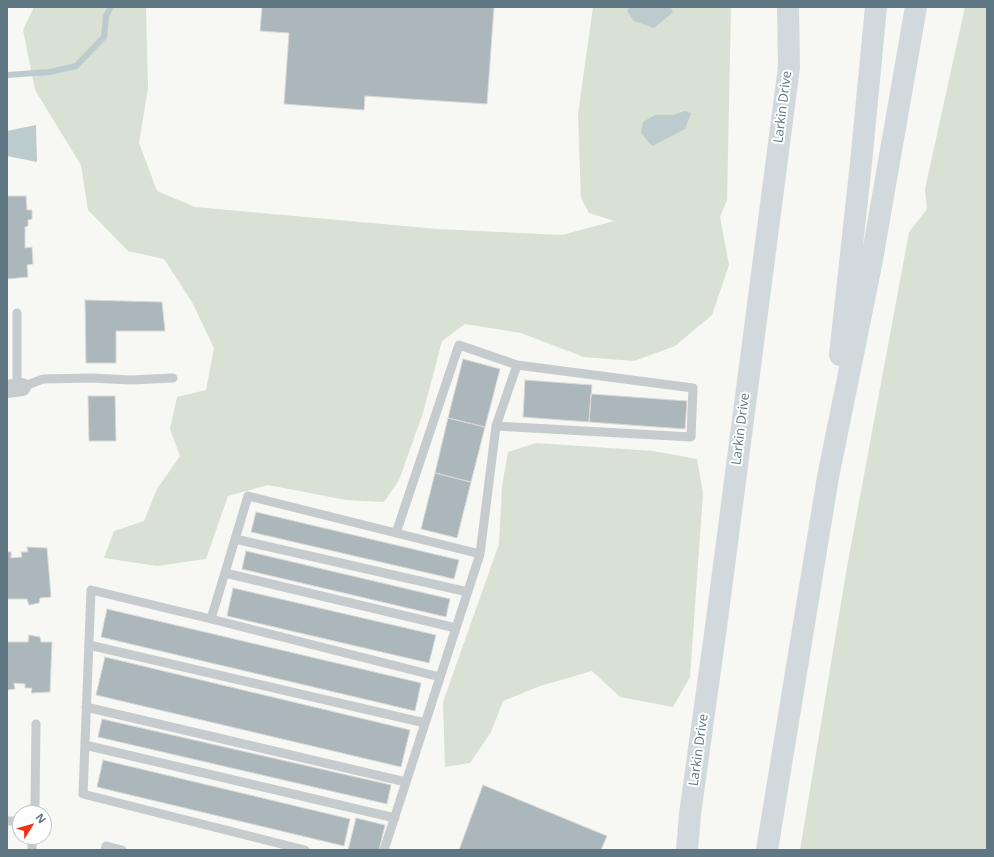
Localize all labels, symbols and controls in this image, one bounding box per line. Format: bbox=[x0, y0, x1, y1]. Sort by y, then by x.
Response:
street label: Larkin Drive bbox=[771, 70, 795, 144]
street label: Larkin Drive bbox=[729, 392, 753, 466]
street label: Larkin Drive bbox=[686, 713, 712, 787]
north arrow bbox=[12, 805, 52, 845]
text: N bbox=[32, 810, 50, 826]

